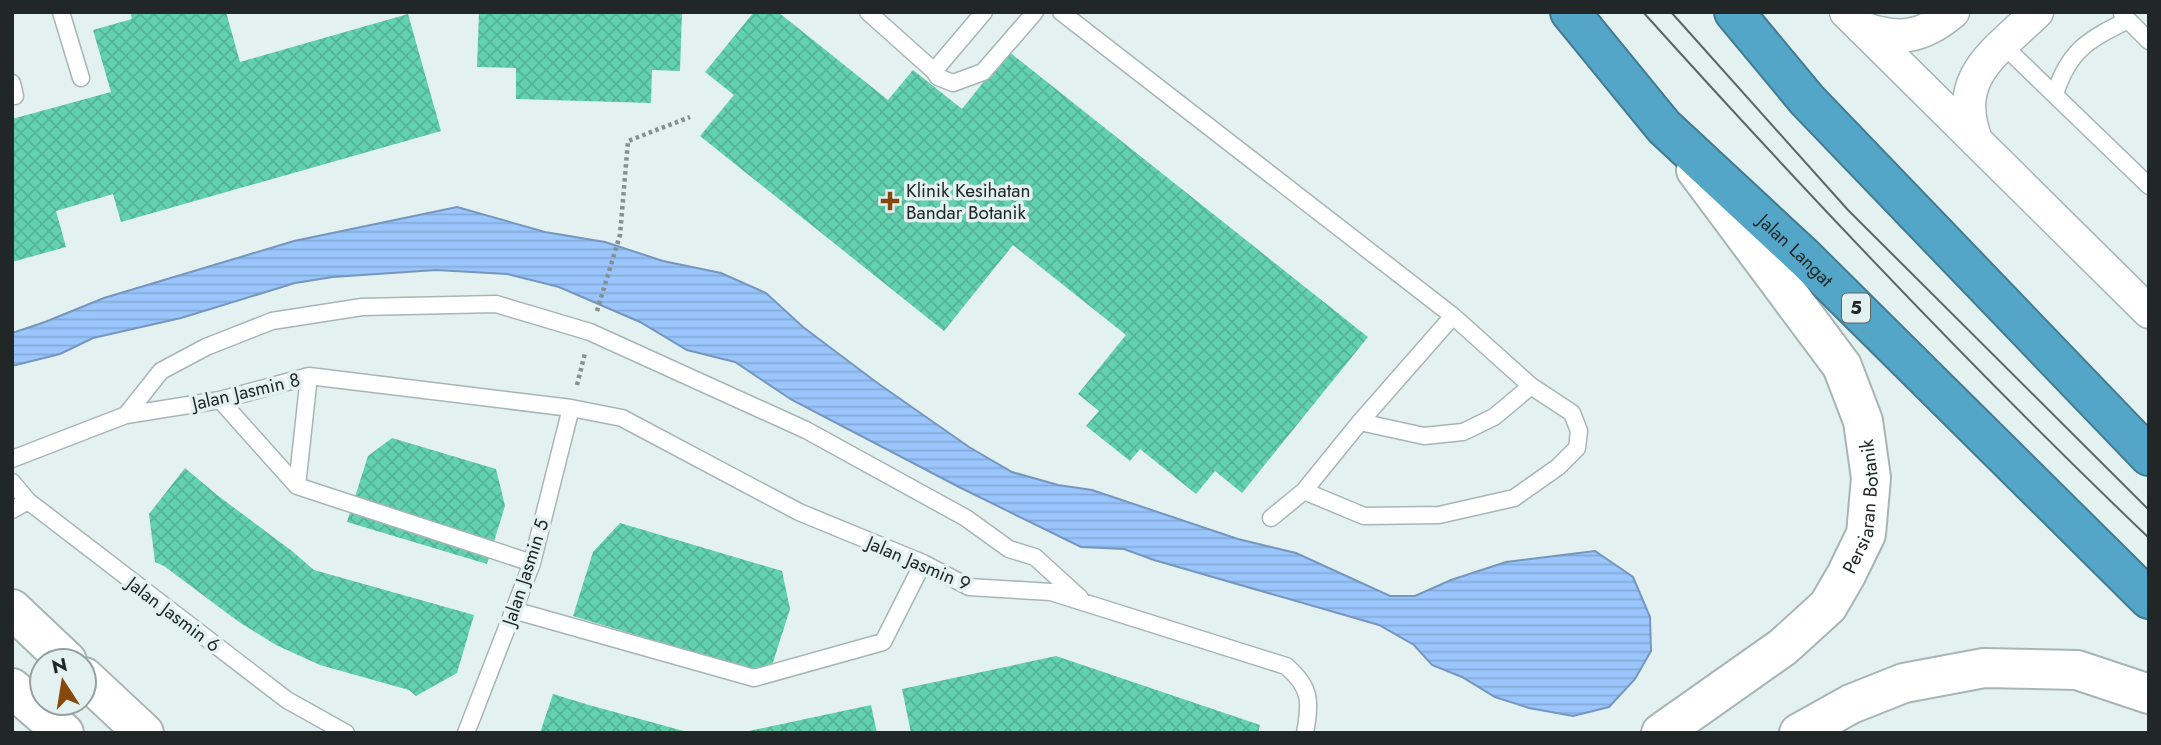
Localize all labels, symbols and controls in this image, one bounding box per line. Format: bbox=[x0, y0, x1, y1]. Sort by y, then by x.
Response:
place label: Klinik Kesihatan Bandar Botanik bbox=[906, 177, 1030, 226]
marker: Klinik Kesihatan Bandar Botanik bbox=[880, 191, 900, 211]
street label: Jalan Langat bbox=[1750, 206, 1840, 293]
road number: 5 bbox=[1842, 294, 1870, 322]
street label: Jalan Jasmin 8 bbox=[187, 366, 303, 418]
street label: Persiaran Botanik bbox=[1836, 437, 1885, 578]
street label: Jalan Jasmin 5 bbox=[495, 515, 555, 632]
street label: Jalan Jasmin 9 bbox=[860, 528, 975, 597]
street label: Jalan Jasmin 6 bbox=[119, 569, 226, 658]
north arrow bbox=[28, 647, 98, 717]
text: N bbox=[49, 651, 70, 681]

